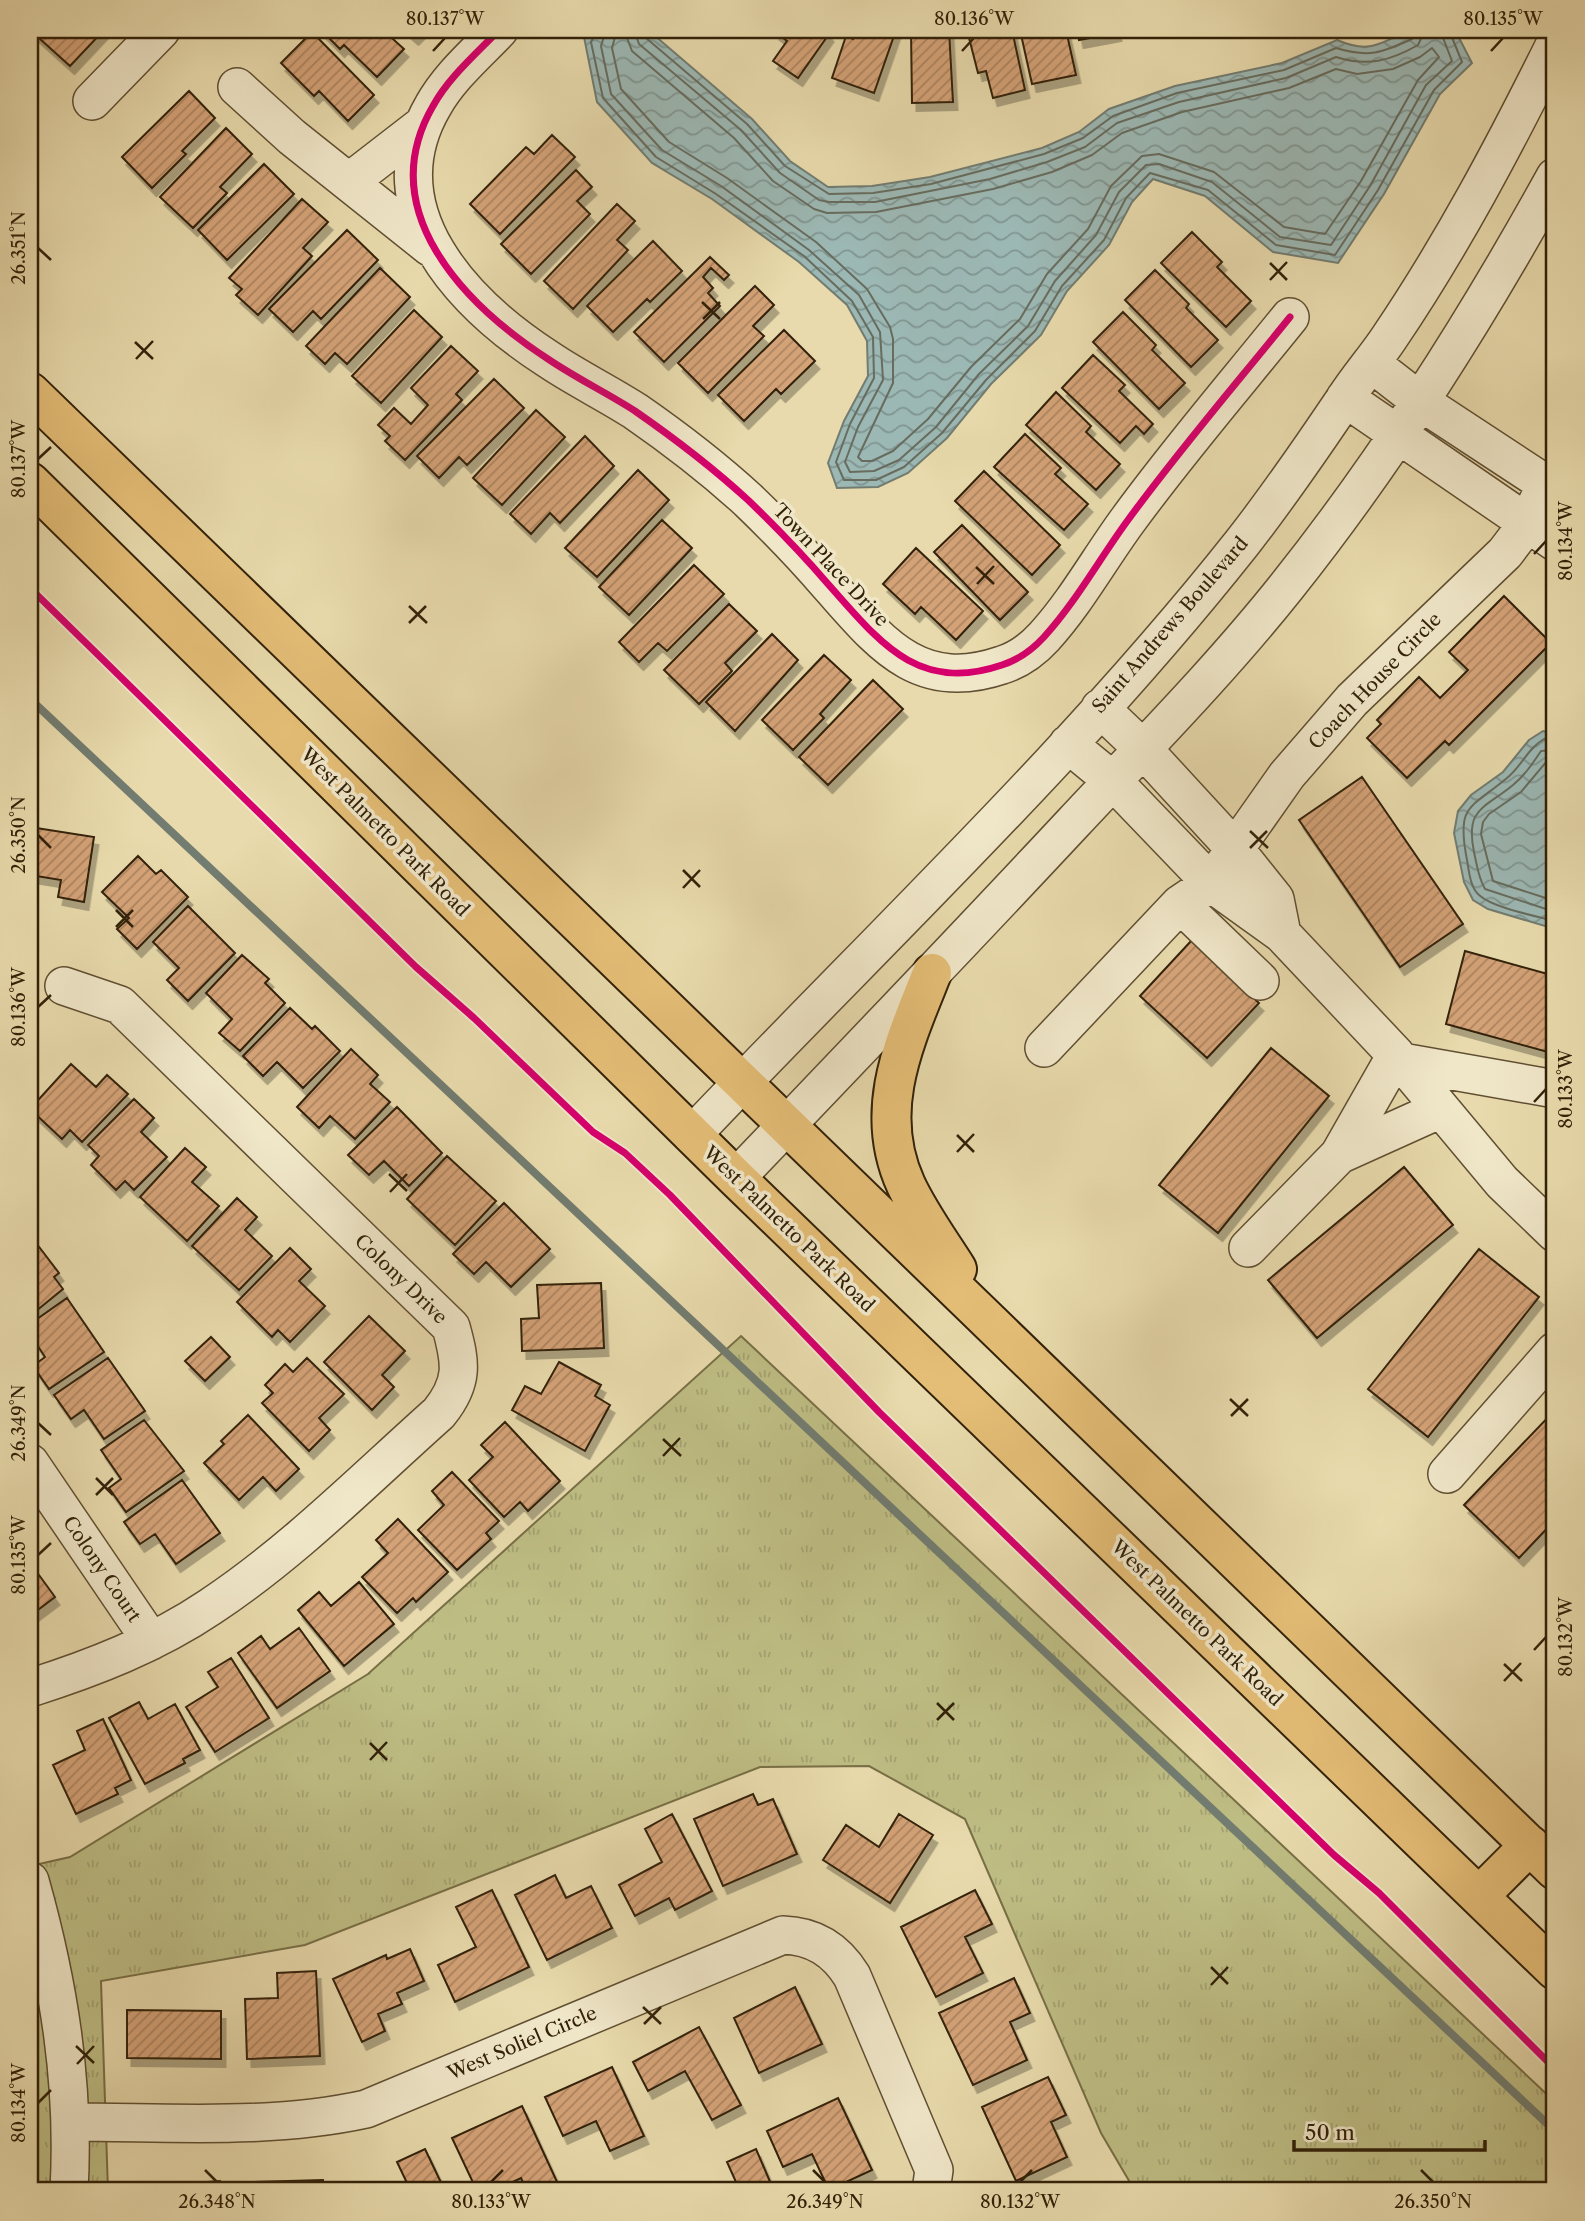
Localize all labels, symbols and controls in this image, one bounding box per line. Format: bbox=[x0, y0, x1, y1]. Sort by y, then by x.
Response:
text: 80.137°W bbox=[406, 8, 486, 30]
text: 80.136°W bbox=[934, 8, 1015, 30]
text: 80.135°W bbox=[1463, 8, 1544, 30]
text: 26.351°N bbox=[8, 211, 30, 285]
text: 80.137°W bbox=[8, 418, 30, 498]
street label: Town Place Drive bbox=[768, 499, 894, 631]
text: 80.134°W bbox=[1555, 500, 1577, 581]
street label: Saint Andrews Boulevard bbox=[1087, 532, 1253, 718]
street label: Coach House Circle bbox=[1304, 608, 1446, 754]
street label: West Palmetto Park Road bbox=[295, 742, 474, 921]
text: 26.350°N bbox=[8, 796, 30, 874]
text: 80.136°W bbox=[8, 966, 30, 1047]
text: 80.133°W bbox=[1555, 1048, 1577, 1129]
street label: West Palmetto Park Road bbox=[698, 1140, 880, 1317]
street label: Colony Drive bbox=[350, 1229, 452, 1329]
text: 26.349°N bbox=[8, 1384, 30, 1462]
street label: Colony Court bbox=[58, 1512, 146, 1627]
text: 80.135°W bbox=[8, 1514, 30, 1595]
street label: West Palmetto Park Road bbox=[1106, 1534, 1288, 1711]
text: 80.132°W bbox=[1555, 1596, 1577, 1677]
street label: West Soliel Circle bbox=[443, 2001, 600, 2085]
text: 80.134°W bbox=[8, 2062, 30, 2143]
scale bar bbox=[1294, 2109, 1485, 2153]
text: 50 m bbox=[1305, 2120, 1355, 2145]
text: 26.348°N bbox=[178, 2191, 256, 2213]
text: 80.133°W bbox=[451, 2191, 532, 2213]
text: 26.349°N bbox=[786, 2191, 864, 2213]
text: 80.132°W bbox=[980, 2191, 1061, 2213]
text: 26.350°N bbox=[1394, 2191, 1472, 2213]

